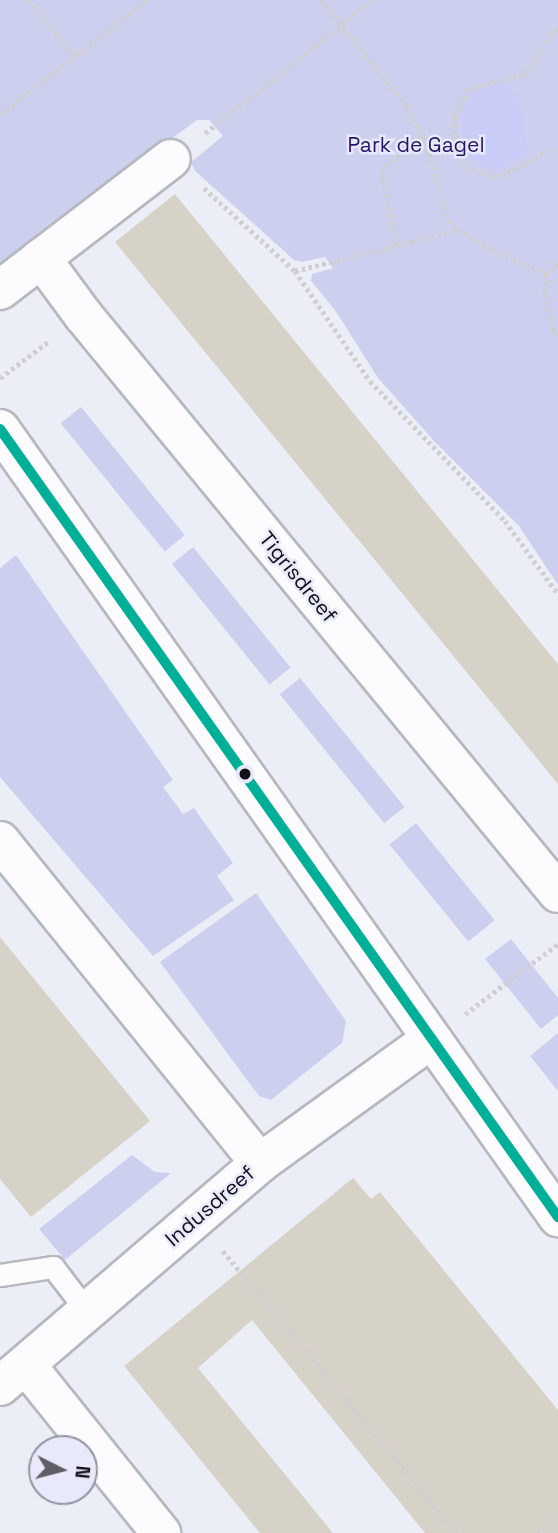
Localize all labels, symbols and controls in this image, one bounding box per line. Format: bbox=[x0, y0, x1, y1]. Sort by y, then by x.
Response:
park label: Park de Gagel bbox=[347, 132, 485, 158]
street label: Tigrisdreef bbox=[254, 526, 342, 628]
unlabelled marker bbox=[238, 767, 252, 781]
street label: Indusdreef bbox=[160, 1160, 260, 1252]
north arrow bbox=[28, 1435, 98, 1505]
text: N bbox=[69, 1464, 95, 1480]

